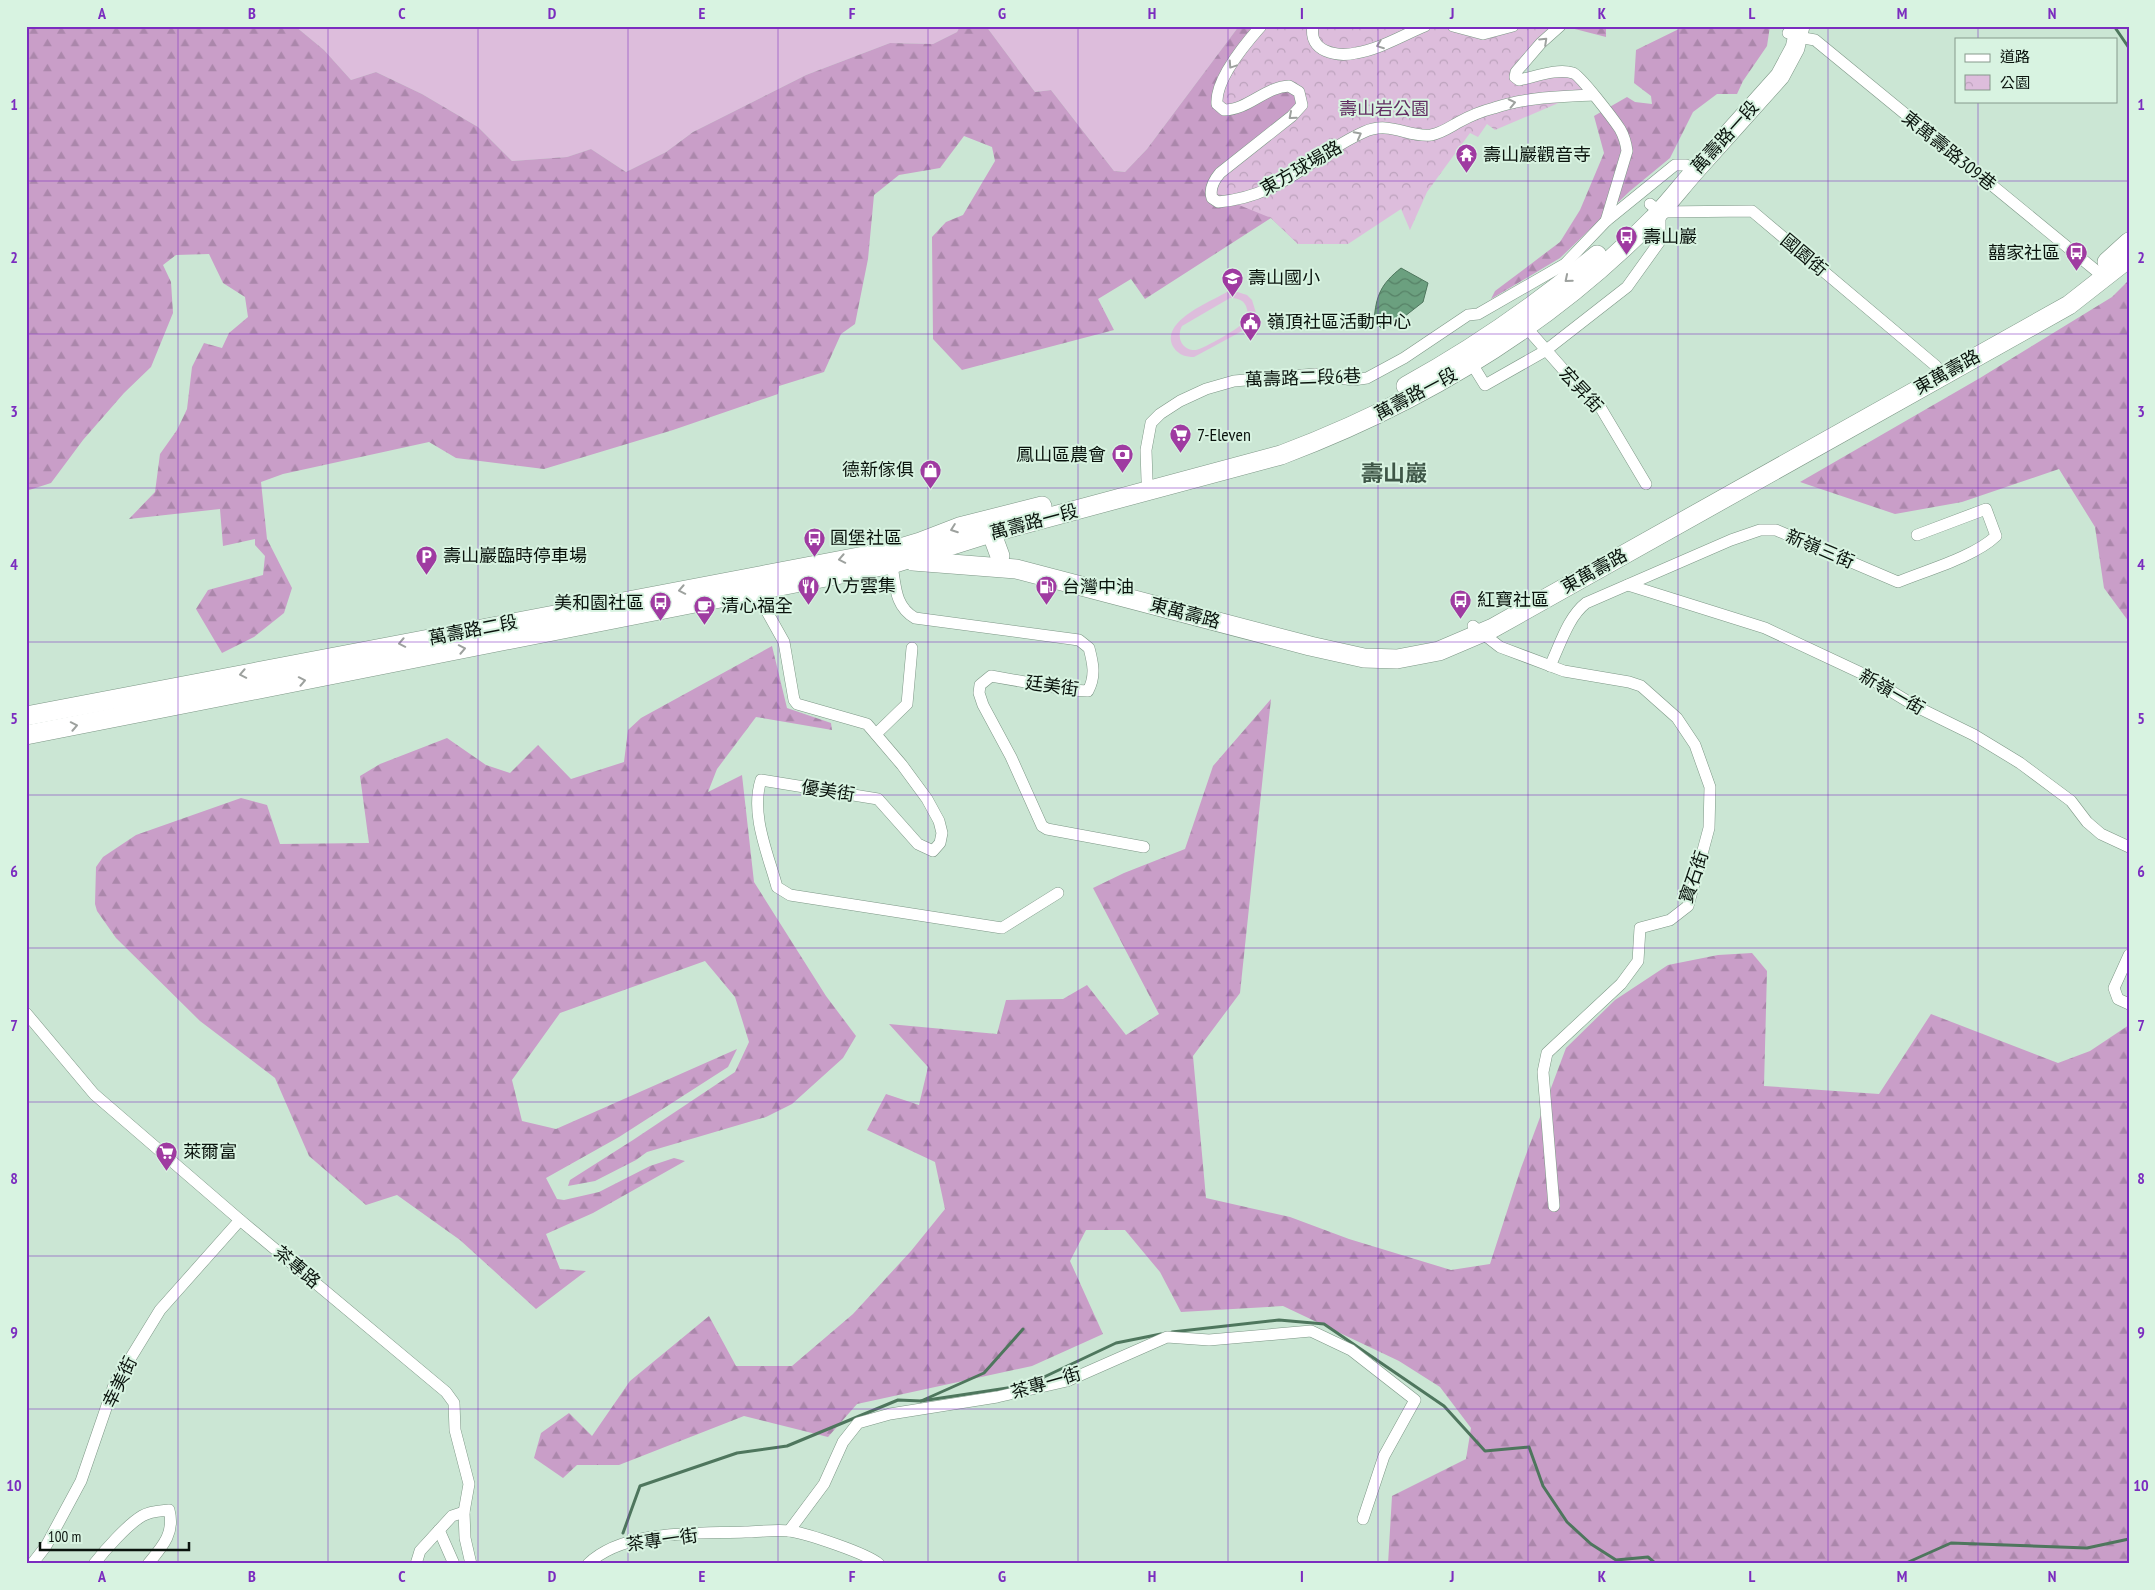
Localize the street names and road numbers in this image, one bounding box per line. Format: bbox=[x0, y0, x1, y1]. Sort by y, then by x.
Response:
street label: 萬壽路一段 bbox=[1686, 96, 1763, 178]
street label: 東萬壽路309巷 bbox=[1898, 106, 2001, 196]
street label: 東方球場路 bbox=[1256, 135, 1345, 200]
street label: 國園街 bbox=[1776, 228, 1832, 281]
street label: 東萬壽路 bbox=[1910, 344, 1984, 399]
street label: 萬壽路一段 bbox=[1371, 362, 1461, 425]
street label: 宏昇街 bbox=[1555, 362, 1608, 417]
street label: 萬壽路二段6巷 bbox=[1245, 364, 1361, 391]
street label: 萬壽路一段 bbox=[987, 499, 1080, 544]
street label: 新嶺三街 bbox=[1783, 524, 1858, 573]
street label: 東萬壽路 bbox=[1557, 543, 1631, 598]
street label: 東萬壽路 bbox=[1147, 592, 1223, 633]
street label: 萬壽路二段 bbox=[427, 610, 519, 649]
street label: 新嶺一街 bbox=[1855, 664, 1929, 720]
street label: 廷美街 bbox=[1024, 670, 1080, 701]
street label: 優美街 bbox=[800, 775, 857, 806]
street label: 寶石街 bbox=[1674, 848, 1713, 906]
street label: 茶專路 bbox=[269, 1240, 325, 1293]
street label: 幸美街 bbox=[97, 1352, 142, 1411]
street label: 茶專一街 bbox=[1008, 1362, 1084, 1403]
street label: 茶專一街 bbox=[625, 1523, 699, 1556]

